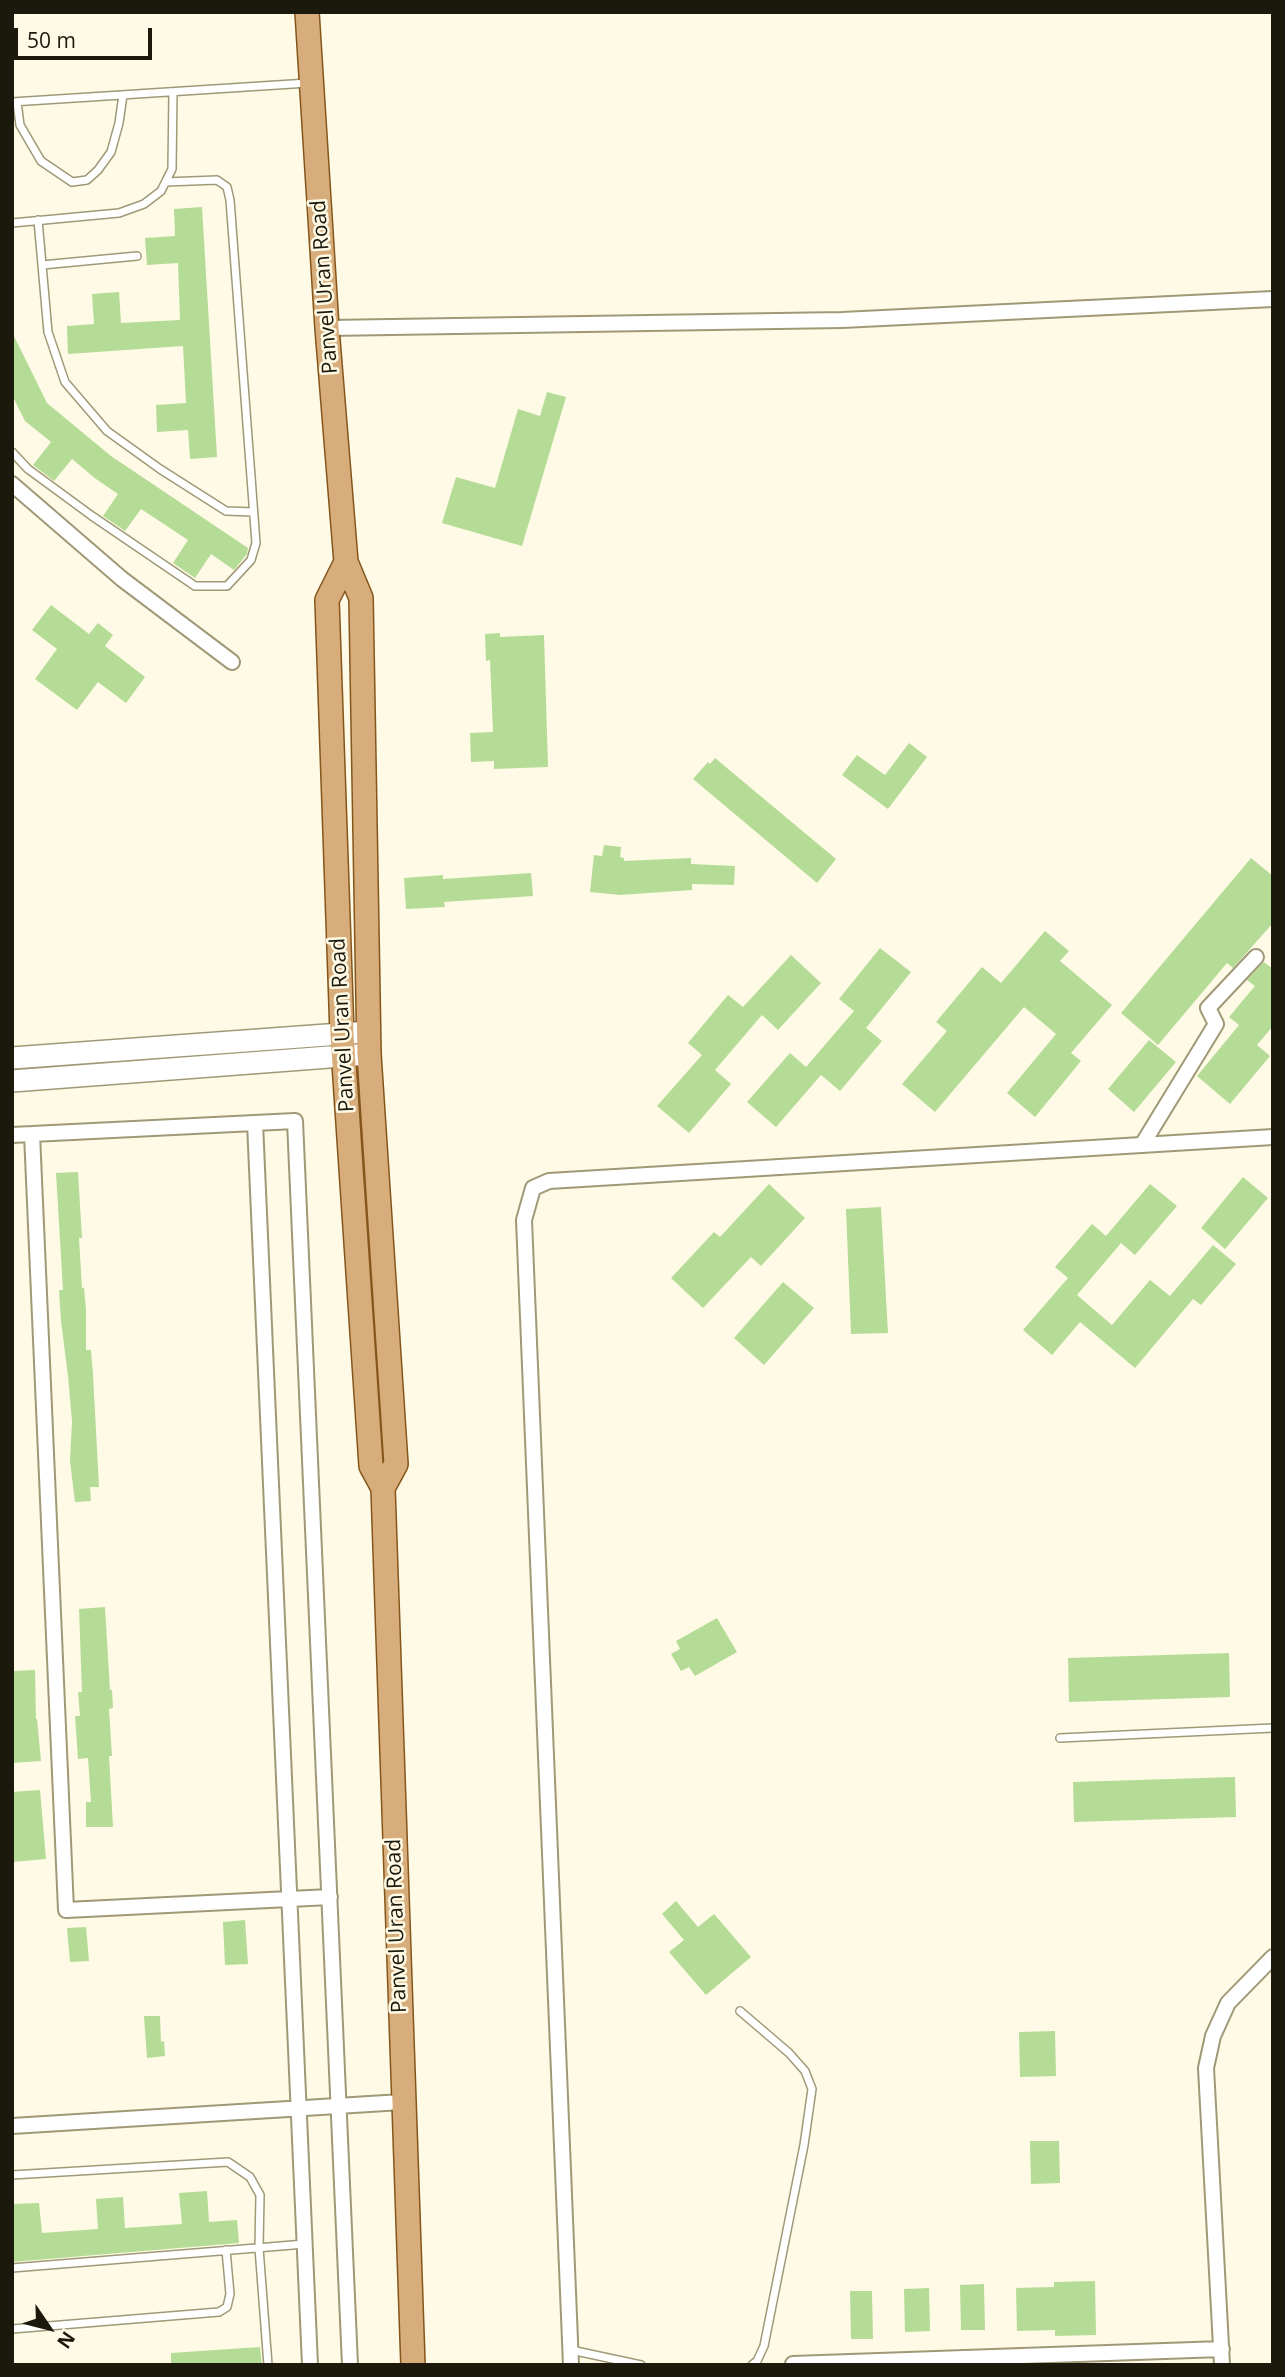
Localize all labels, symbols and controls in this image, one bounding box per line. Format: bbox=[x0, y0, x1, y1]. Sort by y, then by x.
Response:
scale bar bbox=[18, 14, 156, 58]
text: 50 m bbox=[27, 26, 76, 54]
street label: Panvel Uran Road bbox=[306, 199, 344, 375]
street label: Panvel Uran Road bbox=[326, 937, 360, 1113]
street label: Panvel Uran Road bbox=[381, 1839, 413, 2013]
north arrow bbox=[14, 2293, 84, 2363]
text: N bbox=[51, 2326, 81, 2354]

